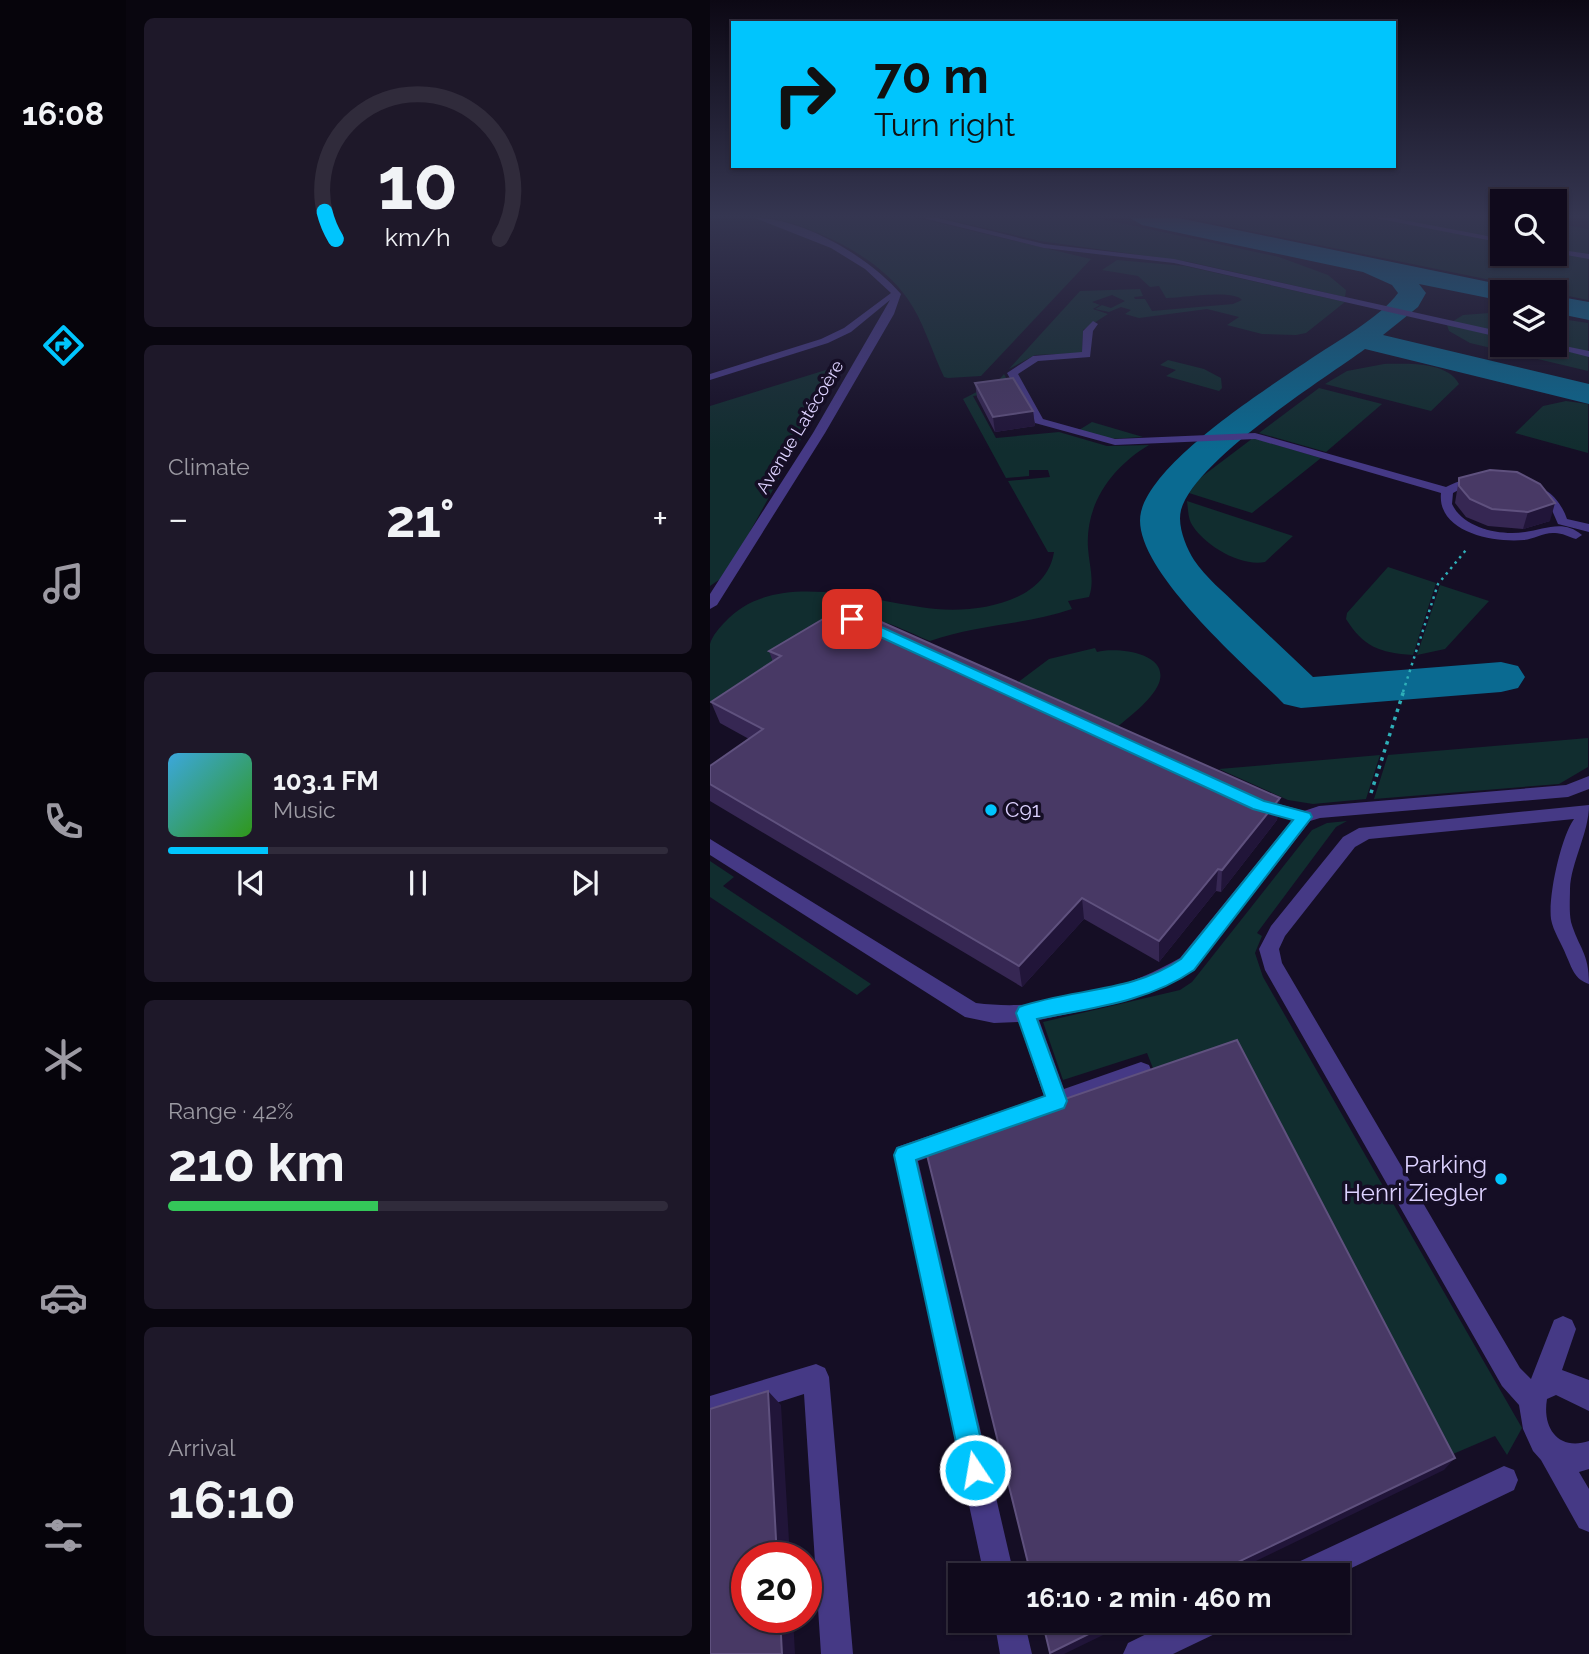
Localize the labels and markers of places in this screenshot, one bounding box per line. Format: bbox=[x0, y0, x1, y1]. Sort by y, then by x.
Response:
pin bbox=[822, 589, 882, 649]
place label: C91 bbox=[1005, 797, 1041, 822]
marker: C91 bbox=[983, 802, 999, 818]
place label: Parking Henri Ziegler bbox=[1343, 1150, 1488, 1207]
marker: Parking Henri Ziegler bbox=[1493, 1171, 1509, 1187]

